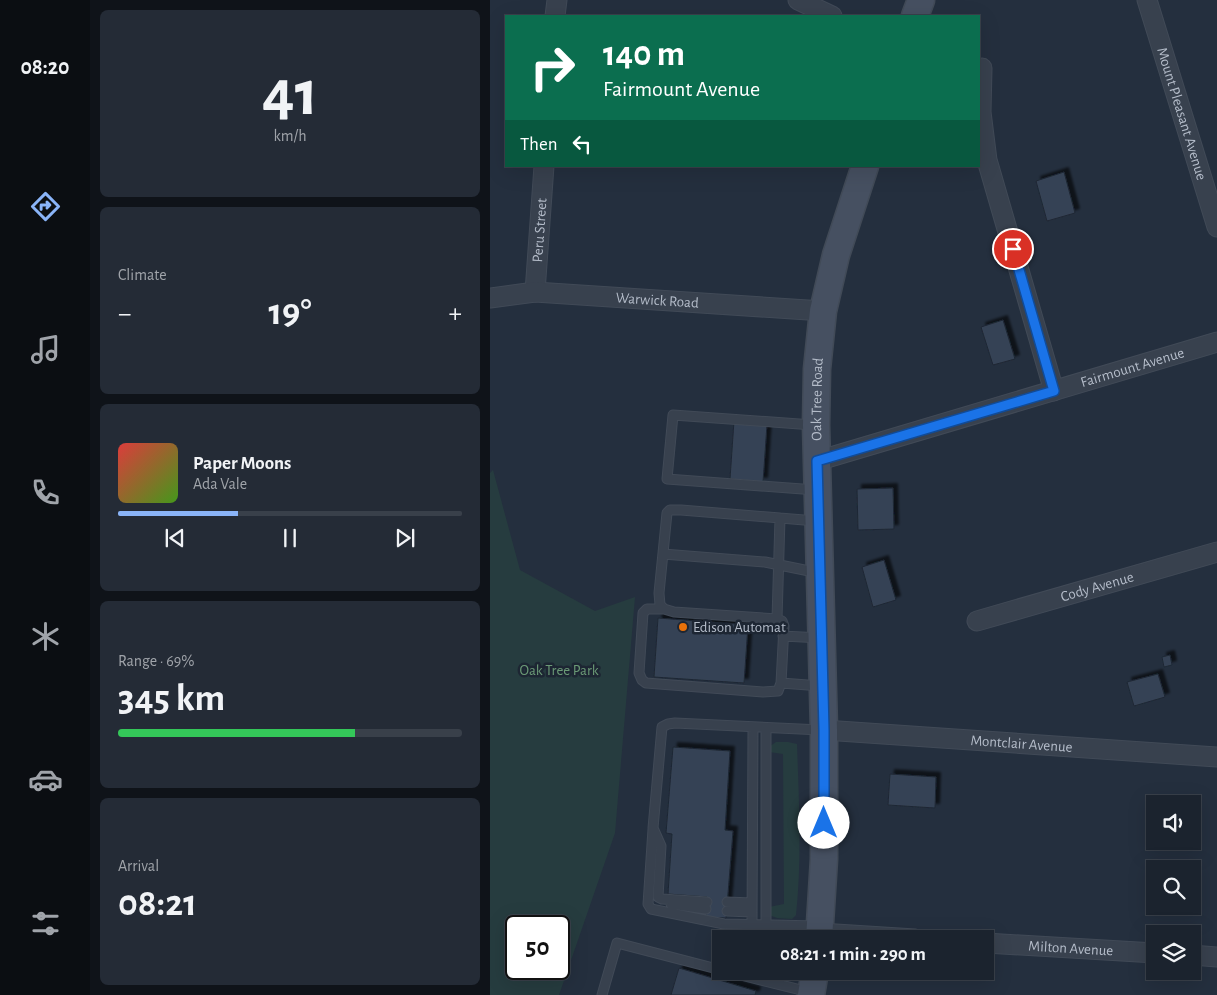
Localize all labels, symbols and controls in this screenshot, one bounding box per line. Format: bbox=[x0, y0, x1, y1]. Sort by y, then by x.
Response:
icon: right bbox=[520, 35, 585, 100]
text: 140 m bbox=[603, 37, 685, 72]
street label: Mount Pleasant Avenue bbox=[1155, 46, 1210, 182]
text: 08:20 bbox=[20, 56, 70, 78]
text: 41 bbox=[262, 62, 318, 127]
text: Fairmount Avenue bbox=[603, 78, 760, 100]
text: km/h bbox=[273, 128, 307, 144]
icon: left bbox=[568, 130, 596, 158]
text: Then bbox=[520, 135, 558, 154]
icon: directions bbox=[28, 189, 63, 224]
street label: Peru Street bbox=[530, 197, 549, 263]
pin bbox=[992, 228, 1034, 270]
icon: arrive bbox=[999, 235, 1027, 263]
text: Climate bbox=[118, 267, 167, 283]
street label: Warwick Road bbox=[615, 290, 700, 310]
text: 19° bbox=[268, 294, 312, 332]
text: − bbox=[118, 300, 131, 328]
text: + bbox=[449, 300, 462, 328]
icon: music bbox=[28, 332, 63, 367]
street label: Fairmount Avenue bbox=[1079, 345, 1186, 390]
street label: Oak Tree Road bbox=[808, 357, 826, 441]
text: Paper Moons bbox=[193, 454, 291, 473]
icon: phone bbox=[28, 475, 63, 510]
text: Ada Vale bbox=[193, 476, 247, 492]
icon: previous bbox=[161, 524, 189, 552]
icon: pause bbox=[276, 524, 304, 552]
icon: next bbox=[391, 524, 419, 552]
street label: Cody Avenue bbox=[1059, 569, 1135, 604]
icon: climate bbox=[28, 619, 63, 654]
place label: Edison Automat bbox=[693, 620, 786, 635]
marker: Edison Automat bbox=[677, 621, 689, 633]
text: Range · 69% bbox=[118, 653, 194, 669]
park label: Oak Tree Park bbox=[519, 663, 599, 678]
text: 345 km bbox=[118, 680, 225, 718]
street label: Montclair Avenue bbox=[970, 733, 1073, 755]
icon: car bbox=[28, 762, 63, 797]
map controls bbox=[1146, 795, 1201, 980]
button: sound bbox=[1146, 795, 1201, 850]
position arrow bbox=[797, 796, 849, 848]
text: Arrival bbox=[118, 858, 159, 874]
button: search bbox=[1146, 860, 1201, 915]
text: 08:21 bbox=[118, 885, 197, 923]
icon: filters bbox=[28, 906, 63, 941]
speed limit sign: 50 bbox=[505, 915, 570, 980]
button: layers bbox=[1146, 925, 1201, 980]
street label: Milton Avenue bbox=[1028, 938, 1114, 958]
text: 08:21 · 1 min · 290 m bbox=[780, 945, 926, 964]

